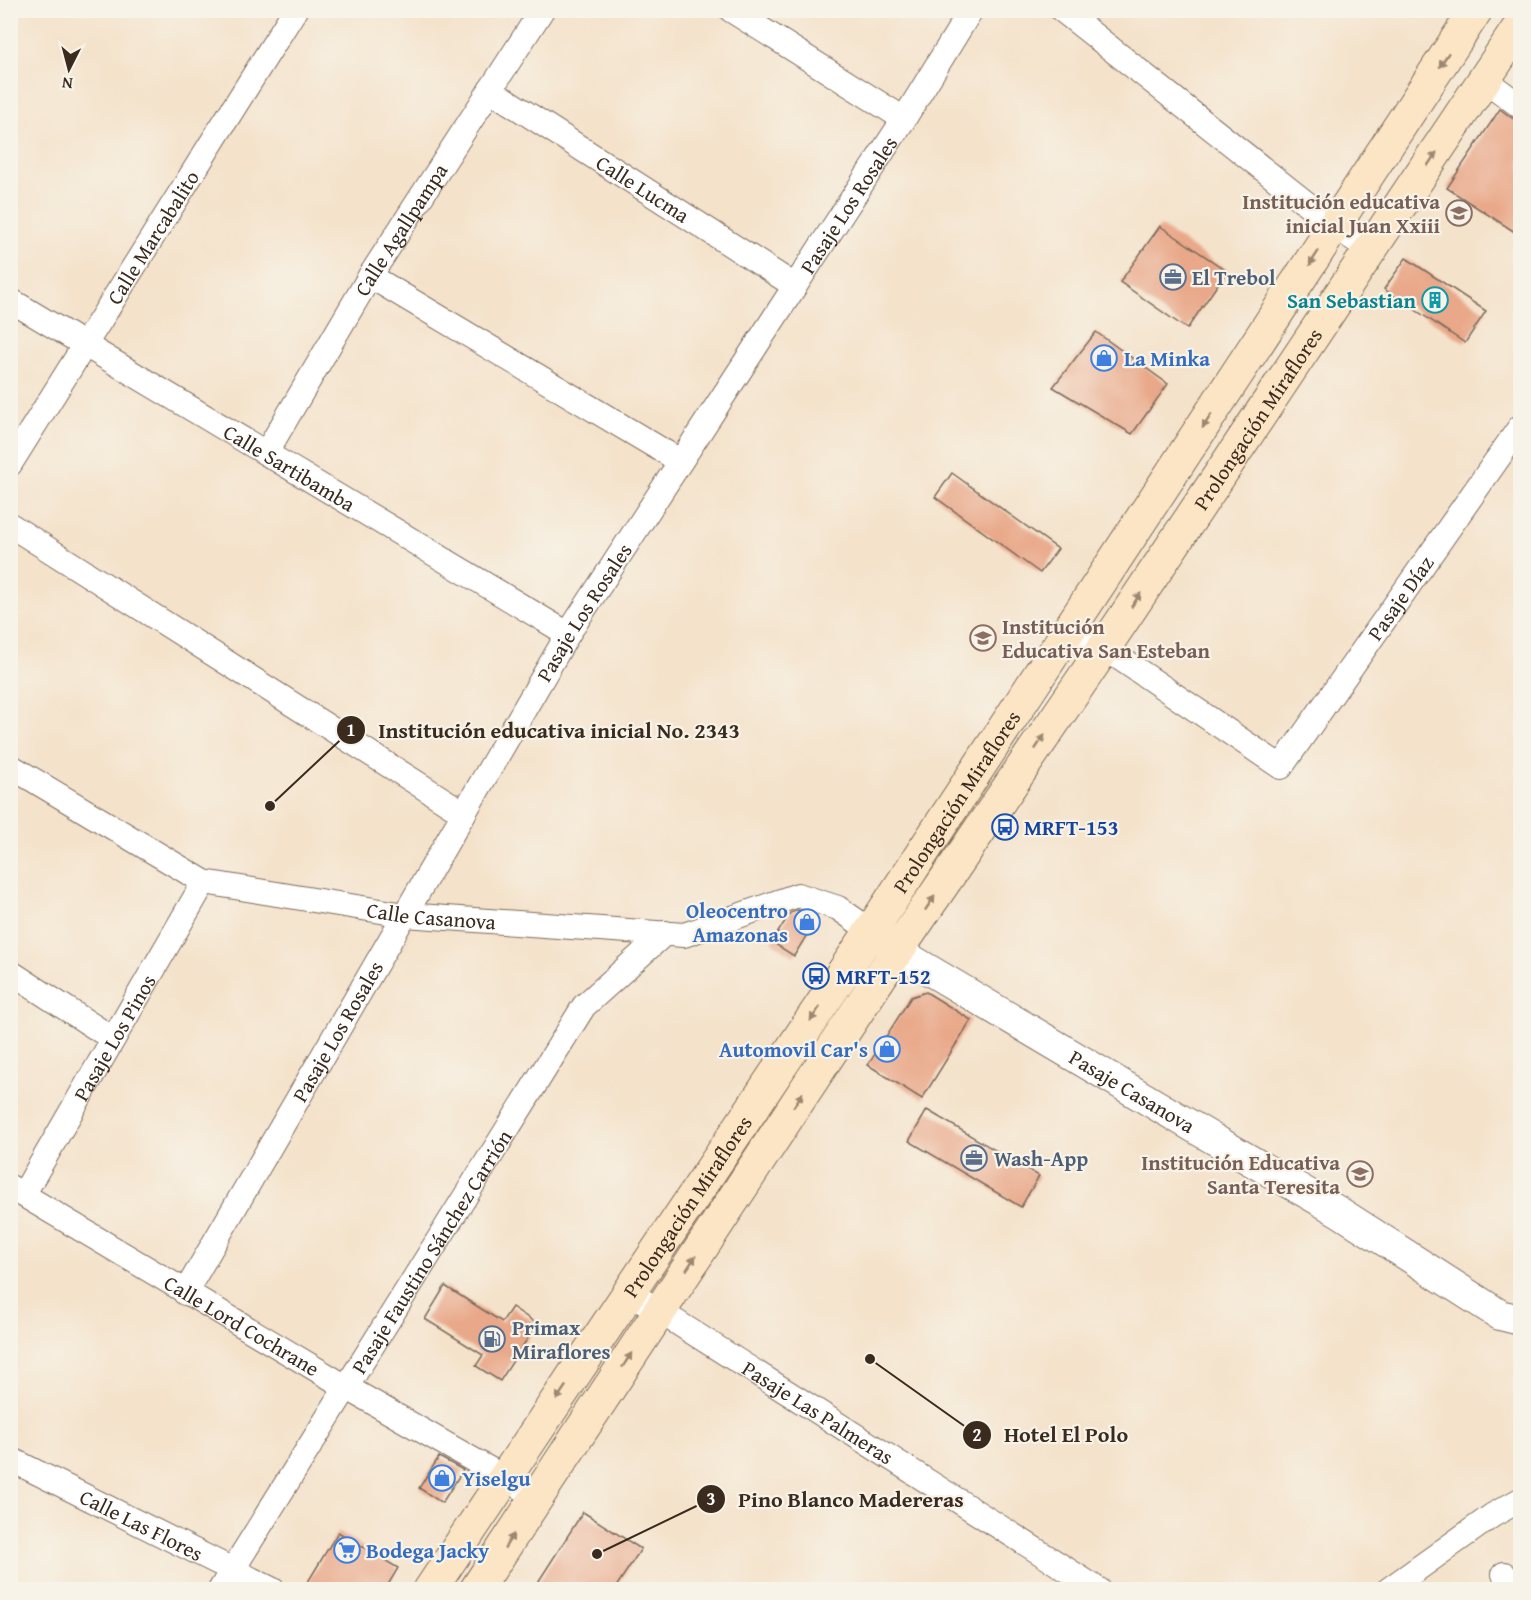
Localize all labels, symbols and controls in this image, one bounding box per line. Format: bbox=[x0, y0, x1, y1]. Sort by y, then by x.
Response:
north arrow bbox=[39, 39, 99, 99]
one-way arrow bbox=[1438, 51, 1450, 67]
text: N bbox=[61, 71, 74, 96]
street label: Pasaje Los Rosales bbox=[792, 130, 905, 279]
street label: Calle Lucma bbox=[590, 147, 696, 230]
one-way arrow bbox=[1426, 151, 1438, 167]
street label: Calle Agallpampa bbox=[346, 157, 455, 301]
street label: Calle Marcabalito bbox=[99, 164, 206, 310]
place label: Institución educativa inicial Juan Xxiii bbox=[1242, 186, 1440, 241]
school or university icon: Institución educativa inicial Juan Xxiii bbox=[1444, 198, 1474, 228]
one-way arrow bbox=[1309, 250, 1320, 266]
office icon: El Trebol bbox=[1158, 262, 1188, 292]
place label: El Trebol bbox=[1192, 262, 1276, 293]
place label: San Sebastian bbox=[1287, 285, 1417, 316]
building icon: San Sebastian bbox=[1420, 285, 1450, 315]
street label: Prolongación Miraflores bbox=[1185, 322, 1329, 516]
shop icon: La Minka bbox=[1089, 343, 1119, 373]
place label: La Minka bbox=[1124, 343, 1210, 374]
one-way arrow bbox=[1202, 413, 1213, 429]
street label: Calle Sartibamba bbox=[218, 416, 361, 519]
street label: Pasaje Los Rosales bbox=[528, 537, 639, 687]
street label: Pasaje Díaz bbox=[1359, 549, 1441, 647]
one-way arrow bbox=[1131, 591, 1142, 608]
place label: Institución Educativa San Esteban bbox=[1002, 611, 1211, 666]
school or university icon: Institución Educativa San Esteban bbox=[968, 623, 998, 653]
street label: Prolongación Miraflores bbox=[885, 704, 1028, 899]
callout: Institución educativa inicial No. 2343 bbox=[336, 710, 752, 750]
text: Institución educativa inicial No. 2343 bbox=[378, 714, 740, 746]
text: 1 bbox=[346, 716, 356, 743]
one-way arrow bbox=[1034, 734, 1046, 750]
bus stop icon: MRFT-153 bbox=[990, 812, 1020, 842]
place label: MRFT-153 bbox=[1024, 812, 1119, 843]
street label: Calle Casanova bbox=[365, 893, 497, 937]
place label: Oleocentro Amazonas bbox=[686, 895, 788, 950]
one-way arrow bbox=[924, 895, 936, 911]
shop icon: Oleocentro Amazonas bbox=[792, 907, 822, 937]
street label: Pasaje Los Rosales bbox=[284, 955, 391, 1107]
bus stop icon: MRFT-152 bbox=[801, 961, 831, 991]
place label: MRFT-152 bbox=[836, 961, 931, 992]
street label: Pasaje Los Pinos bbox=[65, 968, 163, 1107]
one-way arrow bbox=[809, 1006, 821, 1022]
place label: Automovil Car's bbox=[719, 1034, 868, 1065]
shop icon: Automovil Car's bbox=[872, 1034, 902, 1064]
street label: Pasaje Casanova bbox=[1064, 1041, 1201, 1140]
one-way arrow bbox=[793, 1092, 804, 1108]
street label: Prolongación Miraflores bbox=[615, 1109, 759, 1303]
street label: Pasaje Faustino Sánchez Carrión bbox=[343, 1123, 519, 1380]
office icon: Wash-App bbox=[959, 1143, 989, 1173]
place label: Wash-App bbox=[994, 1143, 1088, 1174]
place label: Institución Educativa Santa Teresita bbox=[1141, 1147, 1340, 1202]
school or university icon: Institución Educativa Santa Teresita bbox=[1345, 1159, 1375, 1189]
one-way arrow bbox=[685, 1255, 696, 1271]
street label: Calle Lord Cochrane bbox=[159, 1267, 326, 1383]
place label: Primax Miraflores bbox=[512, 1312, 610, 1367]
fuel station icon: Primax Miraflores bbox=[477, 1324, 507, 1354]
one-way arrow bbox=[622, 1352, 633, 1368]
street label: Pasaje Las Palmeras bbox=[737, 1352, 900, 1472]
one-way arrow bbox=[556, 1384, 567, 1401]
callout: Hotel El Polo bbox=[962, 1415, 1141, 1455]
text: Hotel El Polo bbox=[1004, 1418, 1128, 1450]
text: 2 bbox=[972, 1421, 982, 1448]
shop icon: Yiselgu bbox=[427, 1463, 457, 1493]
place label: Yiselgu bbox=[462, 1463, 530, 1494]
callout: Pino Blanco Madereras bbox=[696, 1479, 975, 1519]
street label: Calle Las Flores bbox=[75, 1481, 209, 1568]
text: Pino Blanco Madereras bbox=[738, 1483, 964, 1515]
text: 3 bbox=[706, 1485, 716, 1512]
one-way arrow bbox=[503, 1532, 514, 1549]
supermarket icon: Bodega Jacky bbox=[332, 1535, 362, 1565]
place label: Bodega Jacky bbox=[366, 1535, 489, 1566]

